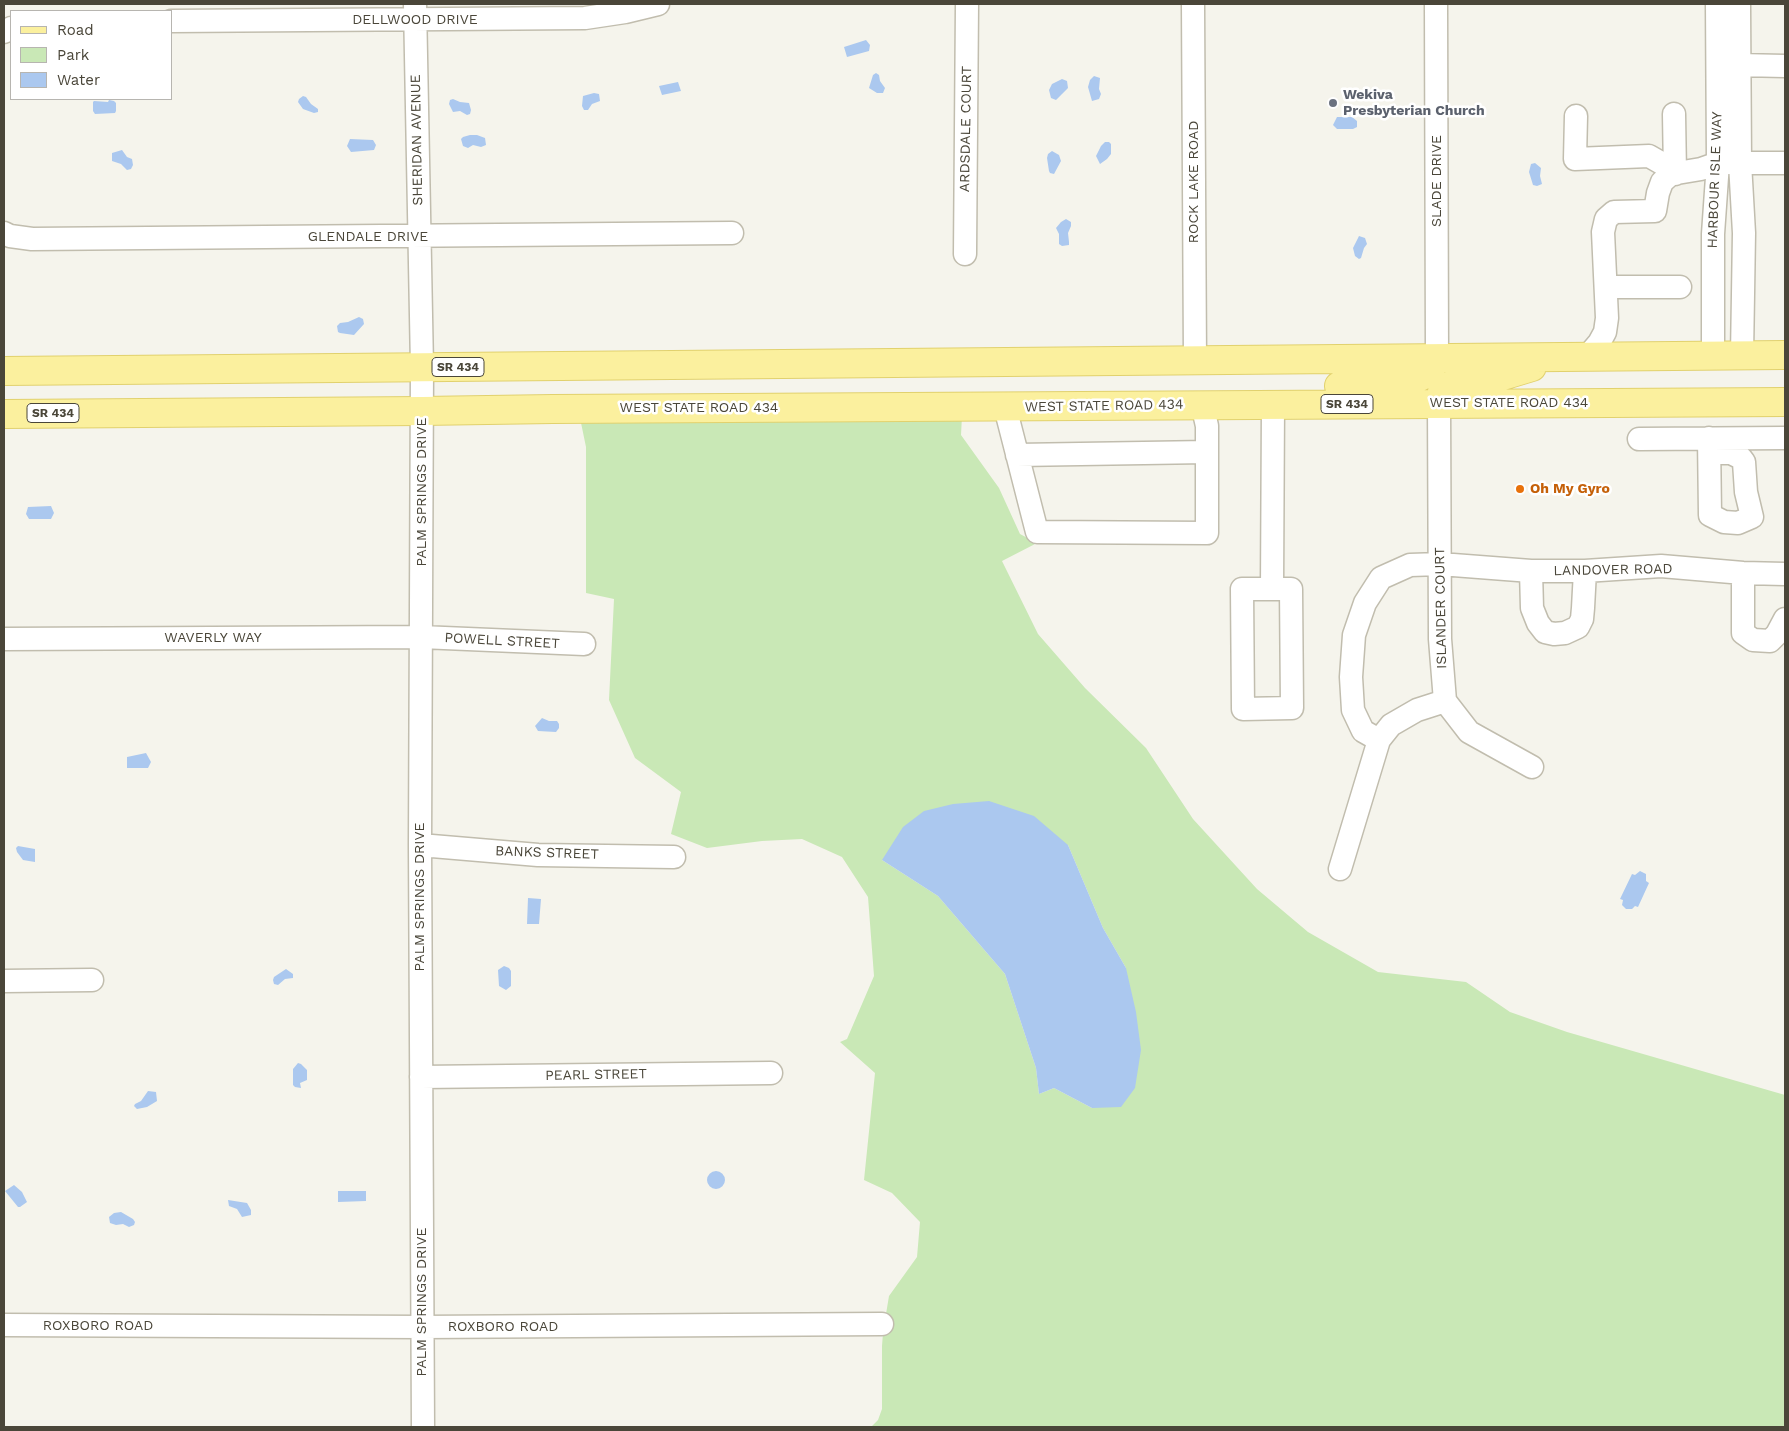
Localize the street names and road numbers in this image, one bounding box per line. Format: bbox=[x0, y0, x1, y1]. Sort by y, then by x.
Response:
street label: DELLWOOD DRIVE bbox=[352, 12, 478, 28]
street label: ARDSDALE COURT bbox=[957, 66, 975, 192]
street label: SHERIDAN AVENUE bbox=[407, 74, 427, 206]
street label: HARBOUR ISLE WAY bbox=[1704, 111, 1726, 249]
street label: ROCK LAKE ROAD bbox=[1186, 121, 1202, 243]
street label: SLADE DRIVE bbox=[1429, 135, 1445, 227]
street label: GLENDALE DRIVE bbox=[308, 229, 428, 245]
road number: SR 434 bbox=[432, 358, 484, 377]
road number: SR 434 bbox=[1321, 394, 1373, 414]
street label: WEST STATE ROAD 434 bbox=[1430, 395, 1588, 411]
street label: WEST STATE ROAD 434 bbox=[1024, 396, 1184, 416]
street label: WEST STATE ROAD 434 bbox=[620, 400, 778, 416]
road number: SR 434 bbox=[27, 403, 79, 422]
street label: PALM SPRINGS DRIVE bbox=[414, 418, 430, 566]
street label: ISLANDER COURT bbox=[1432, 547, 1450, 669]
street label: LANDOVER ROAD bbox=[1553, 561, 1673, 579]
street label: WAVERLY WAY bbox=[164, 630, 262, 646]
street label: POWELL STREET bbox=[444, 630, 560, 652]
street label: PALM SPRINGS DRIVE bbox=[412, 823, 428, 971]
street label: BANKS STREET bbox=[495, 843, 599, 863]
street label: PEARL STREET bbox=[545, 1066, 647, 1084]
street label: PALM SPRINGS DRIVE bbox=[414, 1228, 430, 1376]
street label: ROXBORO ROAD bbox=[43, 1318, 153, 1334]
street label: ROXBORO ROAD bbox=[448, 1319, 558, 1335]

